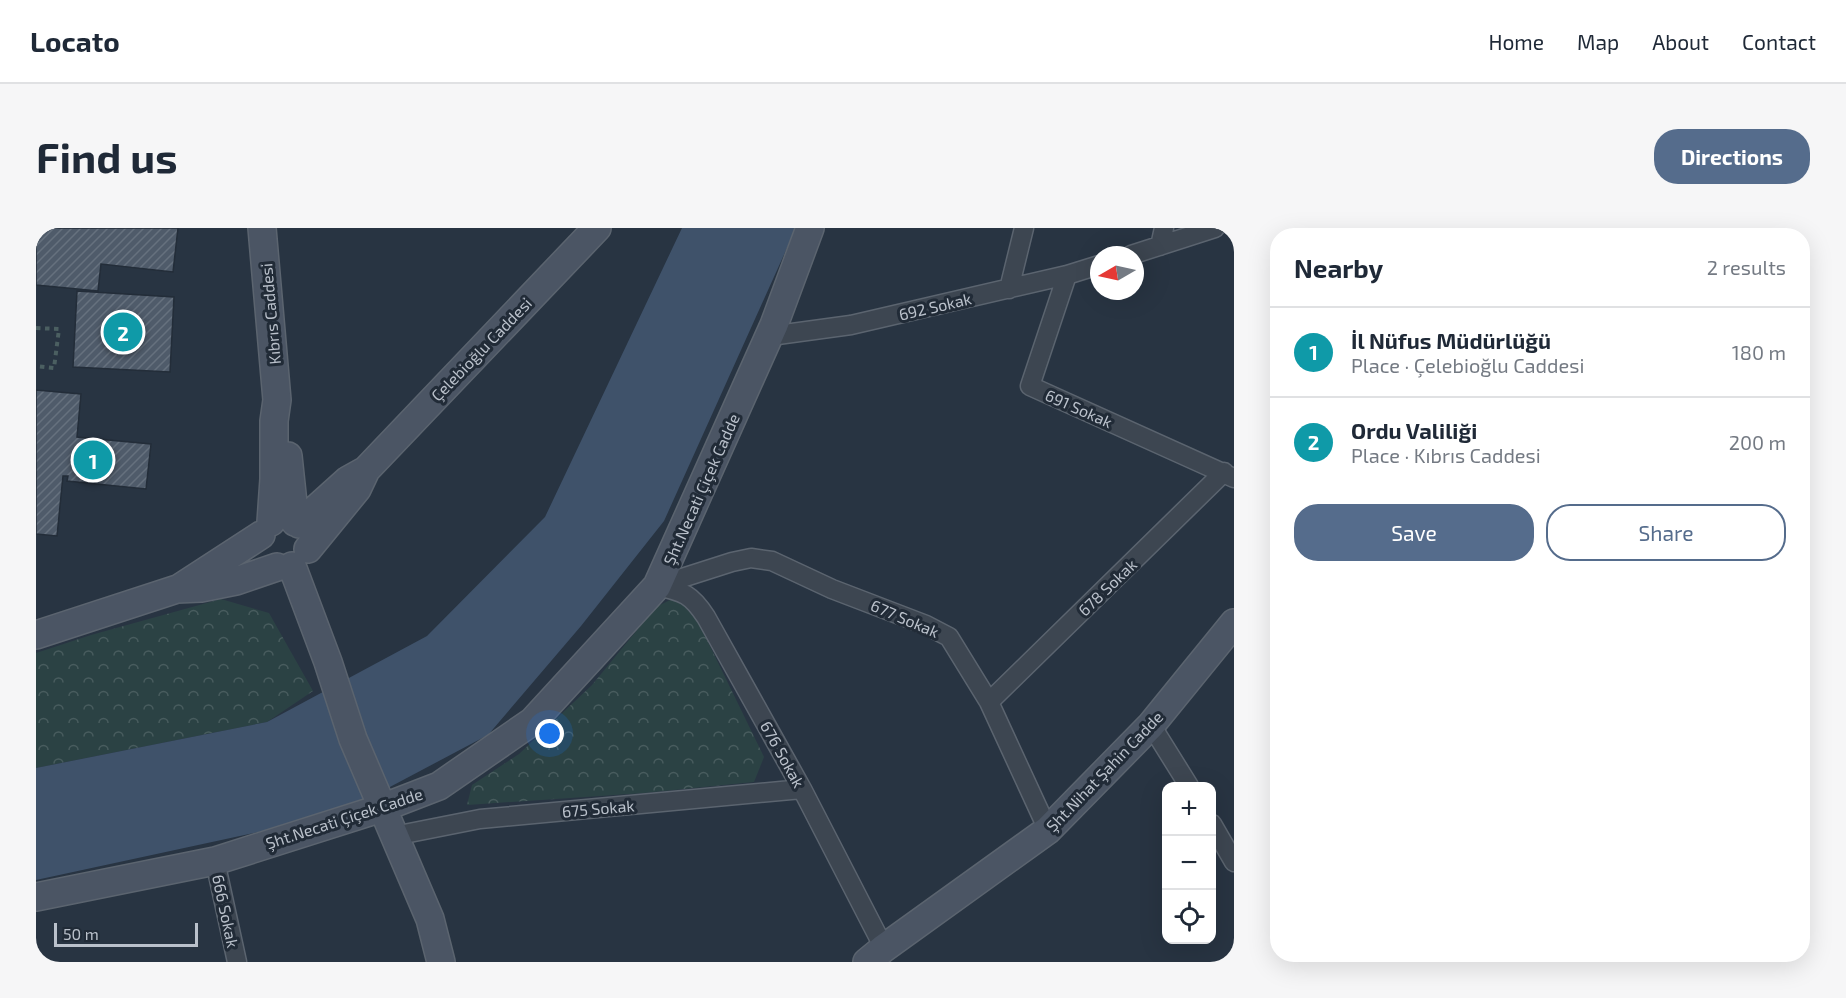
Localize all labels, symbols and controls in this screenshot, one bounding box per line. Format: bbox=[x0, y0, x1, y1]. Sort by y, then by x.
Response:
text: Locato bbox=[30, 24, 120, 58]
text: Home bbox=[1488, 29, 1544, 54]
text: Map bbox=[1577, 29, 1619, 54]
text: About bbox=[1652, 29, 1709, 54]
text: Contact bbox=[1742, 29, 1816, 54]
button: Directions bbox=[1654, 129, 1810, 184]
text: Find us bbox=[36, 131, 178, 181]
north arrow bbox=[1090, 246, 1144, 300]
text: Nearby bbox=[1294, 252, 1383, 283]
text: 2 results bbox=[1707, 255, 1786, 279]
street label: Kıbrıs Caddesi bbox=[256, 263, 284, 365]
street label: 692 Sokak bbox=[897, 288, 973, 324]
street label: Çelebioğlu Caddesi bbox=[427, 293, 536, 405]
pin: 2 bbox=[104, 310, 142, 354]
text: İl Nüfus Müdürlüğü bbox=[1351, 327, 1551, 353]
text: 1 bbox=[1309, 340, 1318, 364]
text: 180 m bbox=[1732, 340, 1786, 364]
text: Place · Çelebioğlu Caddesi bbox=[1351, 353, 1584, 377]
street label: 691 Sokak bbox=[1043, 385, 1115, 431]
street label: Şht.Necati Çiçek Cadde bbox=[659, 410, 744, 568]
text: Ordu Valiliği bbox=[1351, 417, 1477, 443]
text: 2 bbox=[1308, 430, 1319, 454]
text: 200 m bbox=[1729, 430, 1786, 454]
pin: 1 bbox=[74, 438, 112, 482]
text: Place · Kıbrıs Caddesi bbox=[1351, 443, 1541, 467]
button: Save bbox=[1294, 504, 1534, 561]
button: Share bbox=[1546, 504, 1786, 561]
street label: 678 Sokak bbox=[1074, 555, 1140, 619]
street label: 677 Sokak bbox=[868, 595, 942, 641]
street label: Şht.Nihat Şahin Cadde bbox=[1042, 707, 1167, 836]
street label: 676 Sokak bbox=[757, 717, 809, 791]
your location bbox=[535, 719, 564, 748]
map controls bbox=[1162, 782, 1216, 944]
button: + bbox=[1162, 782, 1216, 836]
street label: Şht.Necati Çiçek Cadde bbox=[263, 784, 425, 853]
street label: 675 Sokak bbox=[561, 795, 635, 821]
button: − bbox=[1162, 836, 1216, 890]
street label: 666 Sokak bbox=[209, 873, 243, 949]
button: locate bbox=[1162, 890, 1216, 944]
scale bar bbox=[54, 920, 198, 948]
text: 50 m bbox=[63, 924, 99, 943]

